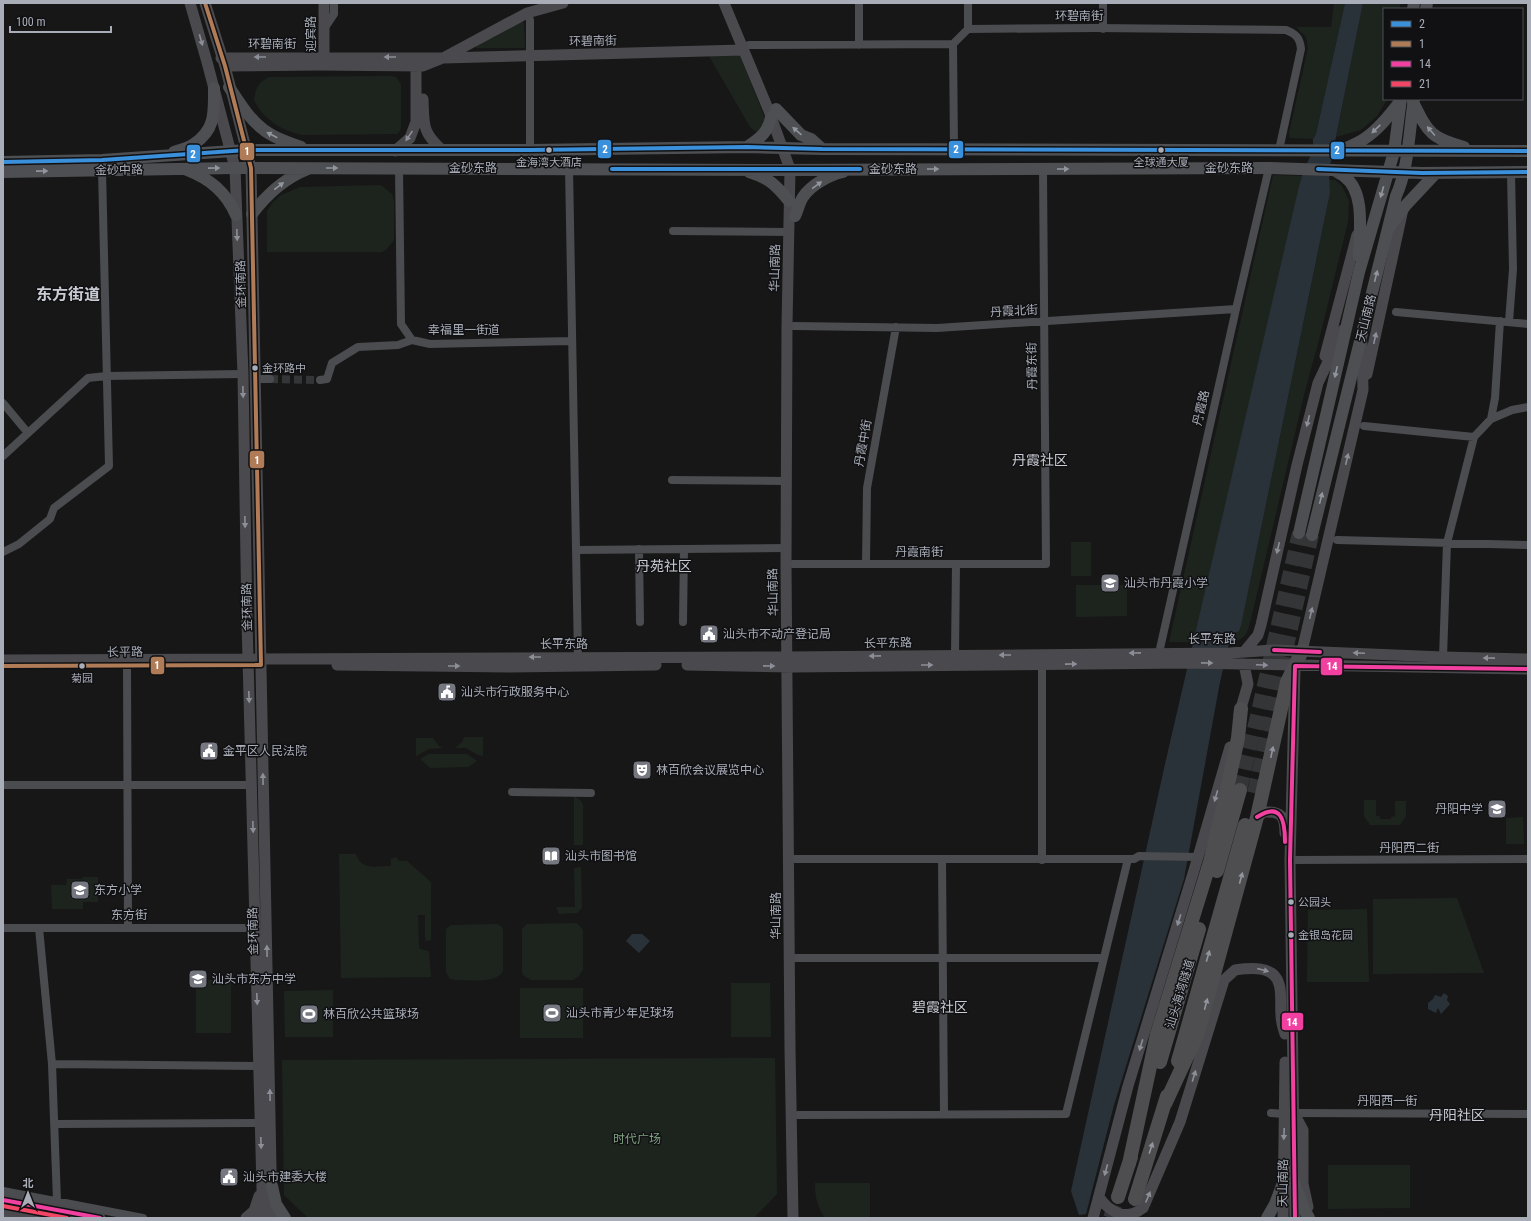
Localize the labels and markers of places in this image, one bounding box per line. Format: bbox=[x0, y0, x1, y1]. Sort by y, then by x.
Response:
marker: 金海湾大酒店 bbox=[544, 145, 554, 155]
marker: 全球通大厦 bbox=[1156, 145, 1166, 155]
place label: 金海湾大酒店 bbox=[516, 156, 582, 169]
place label: 全球通大厦 bbox=[1134, 156, 1189, 169]
place label: 金环路中 bbox=[262, 362, 306, 375]
marker: 金环路中 bbox=[250, 363, 260, 373]
school or university icon: 汕头市丹霞小学 bbox=[1099, 572, 1121, 594]
place label: 汕头市丹霞小学 bbox=[1124, 576, 1208, 590]
public building icon: 汕头市不动产登记局 bbox=[698, 623, 720, 645]
place label: 汕头市不动产登记局 bbox=[723, 627, 831, 641]
marker: 菊园 bbox=[77, 661, 87, 671]
place label: 菊园 bbox=[71, 672, 93, 685]
public building icon: 汕头市行政服务中心 bbox=[436, 681, 458, 703]
place label: 汕头市行政服务中心 bbox=[461, 685, 569, 699]
public building icon: 金平区人民法院 bbox=[198, 740, 220, 762]
place label: 金平区人民法院 bbox=[223, 744, 307, 758]
theatre icon: 林百欣会议展览中心 bbox=[631, 759, 653, 781]
place label: 林百欣会议展览中心 bbox=[656, 763, 764, 777]
school or university icon: 丹阳中学 bbox=[1486, 798, 1508, 820]
place label: 丹阳中学 bbox=[1435, 802, 1483, 816]
library icon: 汕头市图书馆 bbox=[540, 845, 562, 867]
place label: 汕头市图书馆 bbox=[565, 849, 637, 863]
school or university icon: 东方小学 bbox=[69, 879, 91, 901]
place label: 东方小学 bbox=[94, 883, 142, 897]
place label: 公园头 bbox=[1298, 896, 1331, 909]
marker: 公园头 bbox=[1286, 897, 1296, 907]
place label: 金银岛花园 bbox=[1298, 929, 1353, 942]
marker: 金银岛花园 bbox=[1286, 930, 1296, 940]
school or university icon: 汕头市东方中学 bbox=[187, 968, 209, 990]
place label: 汕头市东方中学 bbox=[212, 972, 296, 986]
sports icon: 汕头市青少年足球场 bbox=[541, 1002, 563, 1024]
sports icon: 林百欣公共篮球场 bbox=[298, 1003, 320, 1025]
place label: 汕头市青少年足球场 bbox=[566, 1006, 674, 1020]
place label: 林百欣公共篮球场 bbox=[323, 1007, 419, 1021]
public building icon: 汕头市建委大楼 bbox=[218, 1166, 240, 1188]
place label: 汕头市建委大楼 bbox=[243, 1170, 327, 1184]

